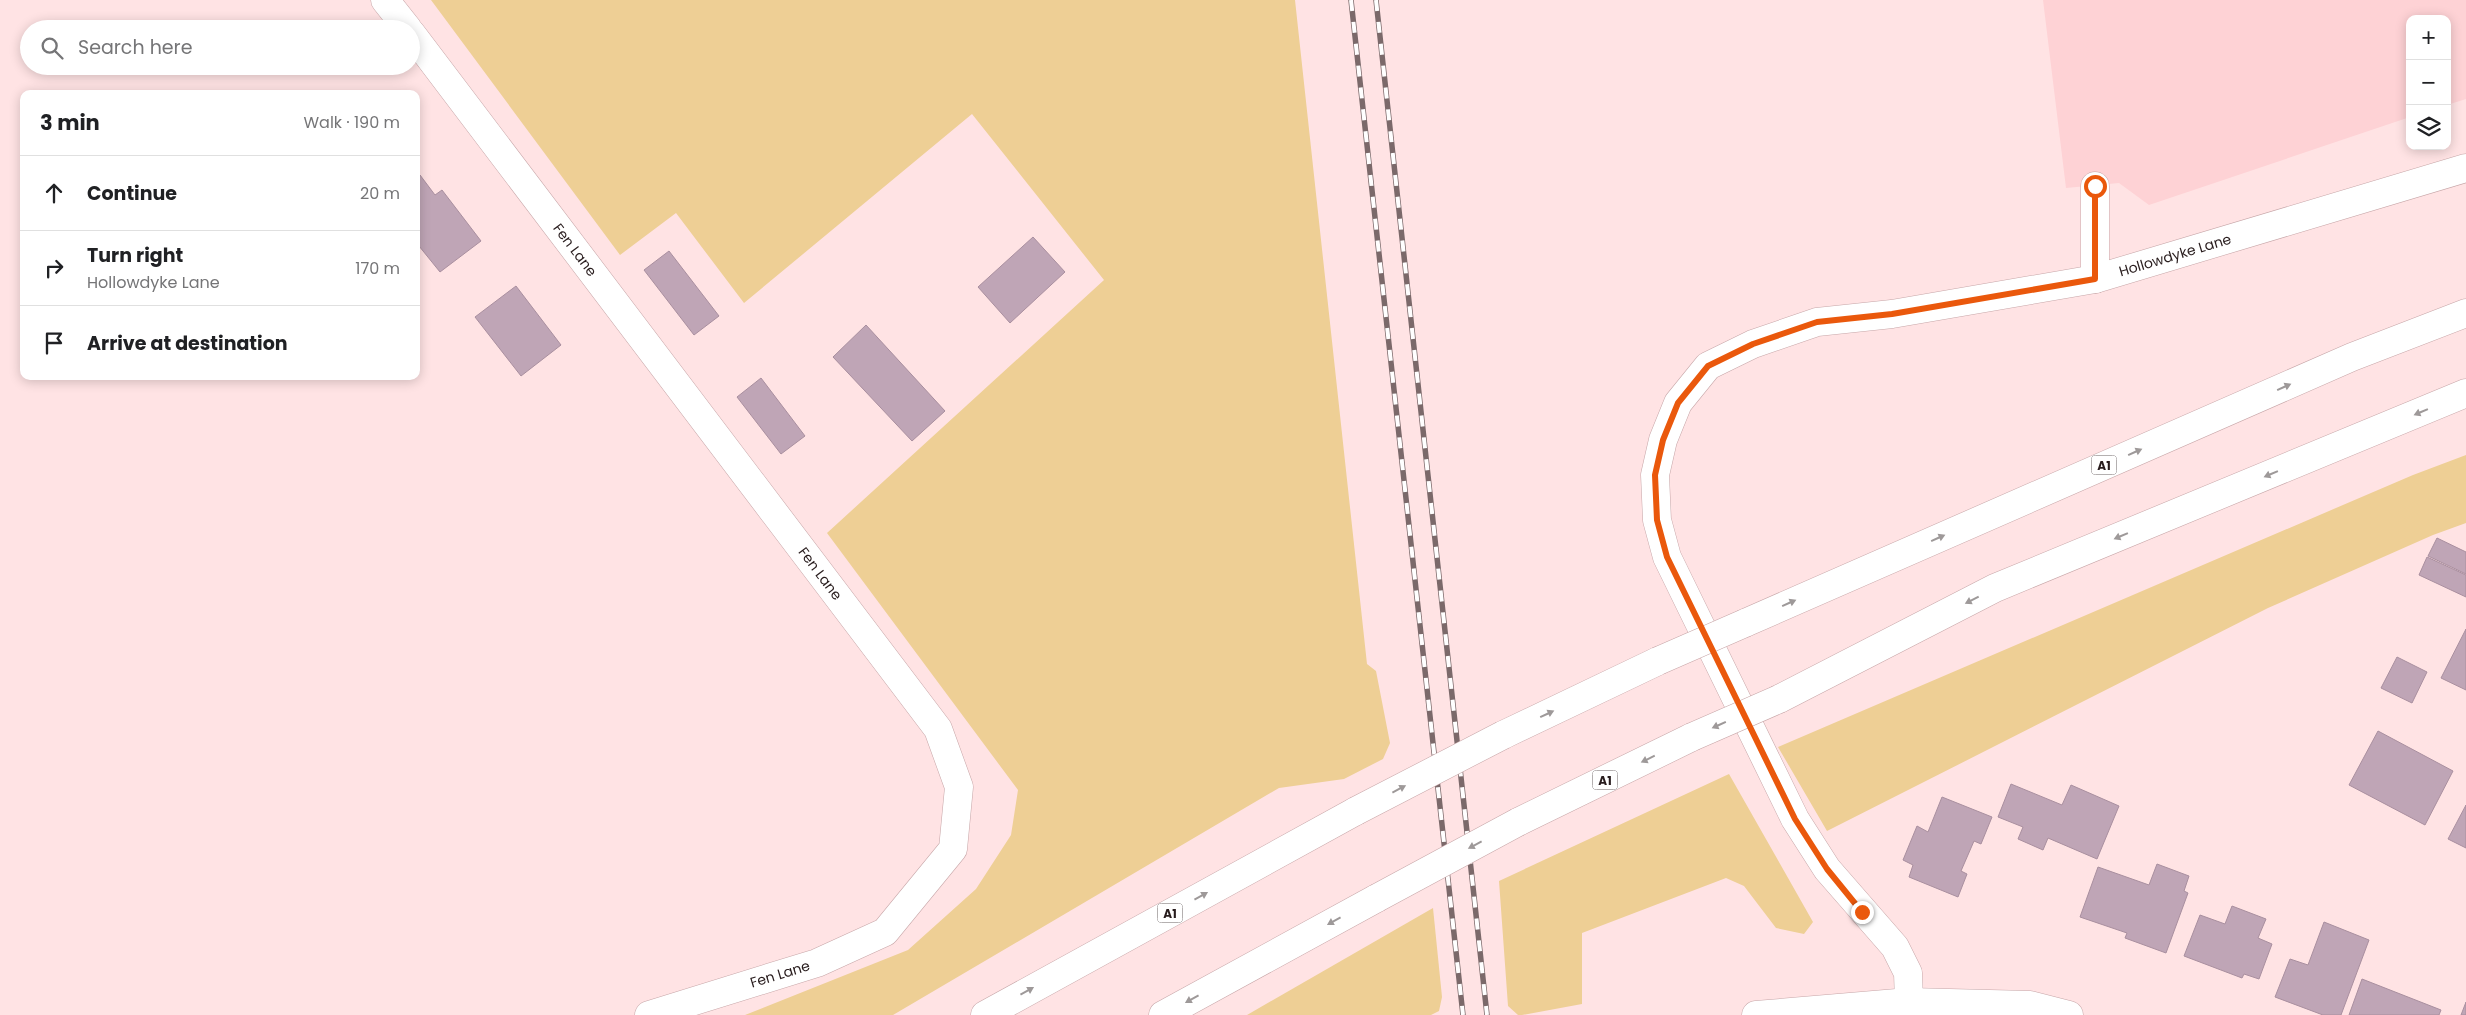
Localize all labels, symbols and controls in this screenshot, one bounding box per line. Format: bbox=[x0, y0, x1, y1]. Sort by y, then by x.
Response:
map controls bbox=[2406, 15, 2451, 150]
button: + bbox=[2406, 15, 2451, 60]
search box bbox=[20, 20, 420, 75]
icon: search bbox=[38, 34, 66, 62]
text: Search here bbox=[78, 34, 192, 61]
button: − bbox=[2406, 60, 2451, 105]
button: layers bbox=[2406, 105, 2451, 150]
text: 3 min bbox=[40, 108, 100, 137]
text: Walk · 190 m bbox=[303, 111, 400, 134]
route start bbox=[2084, 175, 2107, 198]
icon: ahead bbox=[40, 179, 68, 207]
text: Continue bbox=[87, 180, 177, 207]
text: 20 m bbox=[360, 182, 400, 205]
street label: Fen Lane bbox=[549, 219, 602, 281]
street label: Hollowdyke Lane bbox=[2116, 229, 2234, 281]
text: Turn right bbox=[87, 242, 183, 269]
icon: right bbox=[40, 254, 68, 282]
text: 170 m bbox=[355, 257, 400, 280]
text: Hollowdyke Lane bbox=[87, 271, 220, 294]
icon: arrive bbox=[40, 329, 68, 357]
text: Arrive at destination bbox=[87, 330, 288, 357]
one-way arrow bbox=[2277, 382, 2291, 390]
one-way arrow bbox=[2414, 408, 2428, 416]
one-way arrow bbox=[2128, 447, 2142, 455]
road number: A1 bbox=[2092, 456, 2116, 474]
one-way arrow bbox=[2263, 470, 2278, 478]
one-way arrow bbox=[2113, 532, 2128, 540]
one-way arrow bbox=[1931, 534, 1945, 542]
street label: Fen Lane bbox=[794, 543, 847, 604]
one-way arrow bbox=[1964, 596, 1979, 604]
one-way arrow bbox=[1782, 599, 1796, 607]
one-way arrow bbox=[1540, 709, 1554, 717]
one-way arrow bbox=[1712, 722, 1726, 730]
one-way arrow bbox=[1641, 755, 1655, 763]
road number: A1 bbox=[1592, 770, 1618, 790]
one-way arrow bbox=[1392, 785, 1406, 793]
one-way arrow bbox=[1468, 841, 1482, 850]
one-way arrow bbox=[1193, 892, 1208, 900]
route end bbox=[1851, 901, 1874, 924]
road number: A1 bbox=[1158, 904, 1182, 922]
one-way arrow bbox=[1327, 917, 1342, 925]
street label: Fen Lane bbox=[748, 955, 813, 993]
one-way arrow bbox=[1020, 987, 1035, 995]
one-way arrow bbox=[1184, 995, 1199, 1003]

